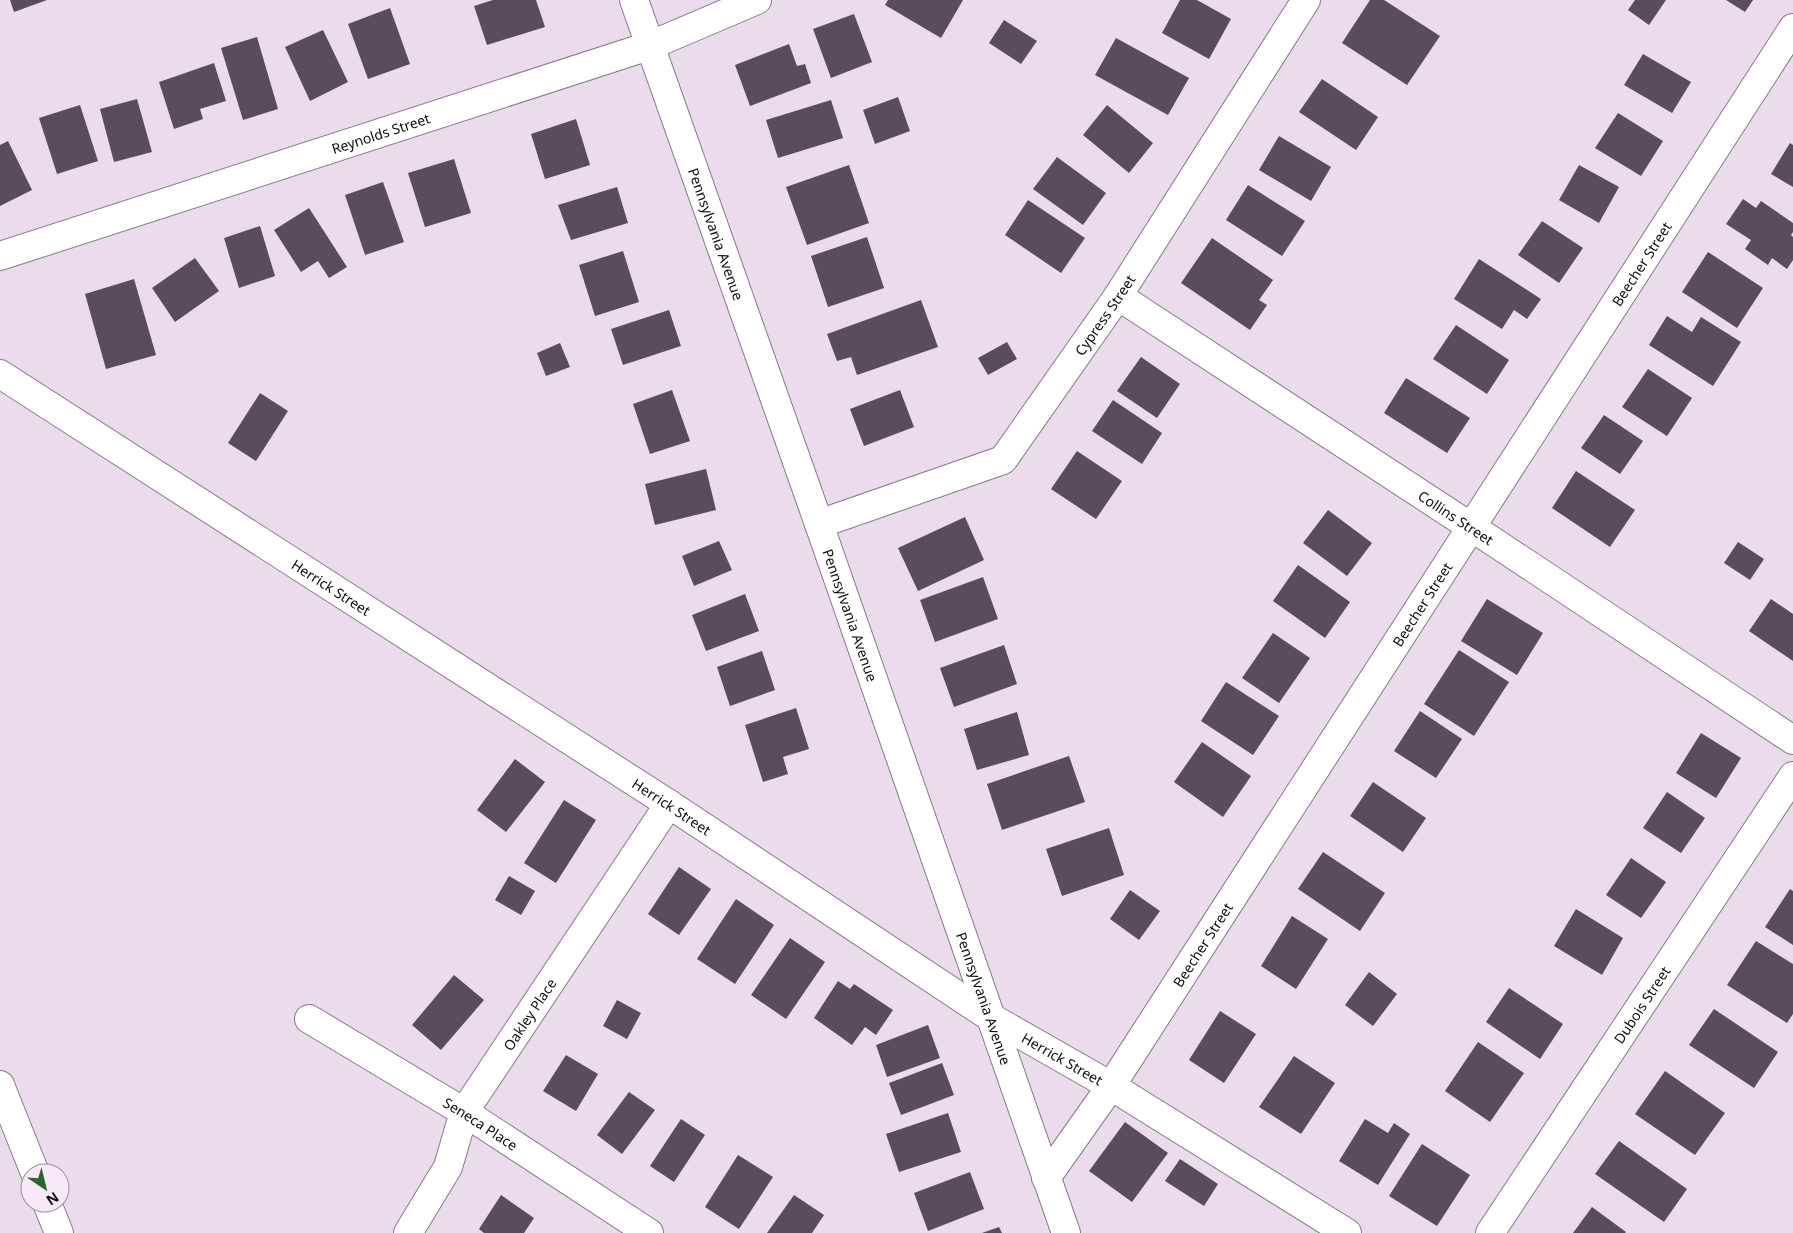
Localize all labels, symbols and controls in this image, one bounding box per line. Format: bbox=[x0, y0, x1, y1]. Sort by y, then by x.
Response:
street label: Reynolds Street bbox=[329, 108, 432, 158]
street label: Pennsylvania Avenue bbox=[684, 165, 749, 303]
street label: Beecher Street bbox=[1607, 218, 1675, 310]
street label: Cypress Street bbox=[1070, 271, 1139, 359]
street label: Collins Street bbox=[1415, 486, 1497, 549]
street label: Pennsylvania Avenue bbox=[819, 546, 883, 684]
street label: Herrick Street bbox=[288, 555, 375, 619]
street label: Beecher Street bbox=[1387, 558, 1456, 650]
street label: Herrick Street bbox=[629, 774, 715, 839]
street label: Beecher Street bbox=[1168, 899, 1236, 990]
street label: Pennsylvania Avenue bbox=[952, 930, 1016, 1067]
street label: Dubois Street bbox=[1609, 962, 1674, 1047]
street label: Oakley Place bbox=[498, 974, 560, 1054]
street label: Herrick Street bbox=[1019, 1028, 1107, 1089]
street label: Seneca Place bbox=[440, 1092, 522, 1154]
north arrow bbox=[20, 1163, 70, 1213]
text: N bbox=[43, 1188, 63, 1210]

